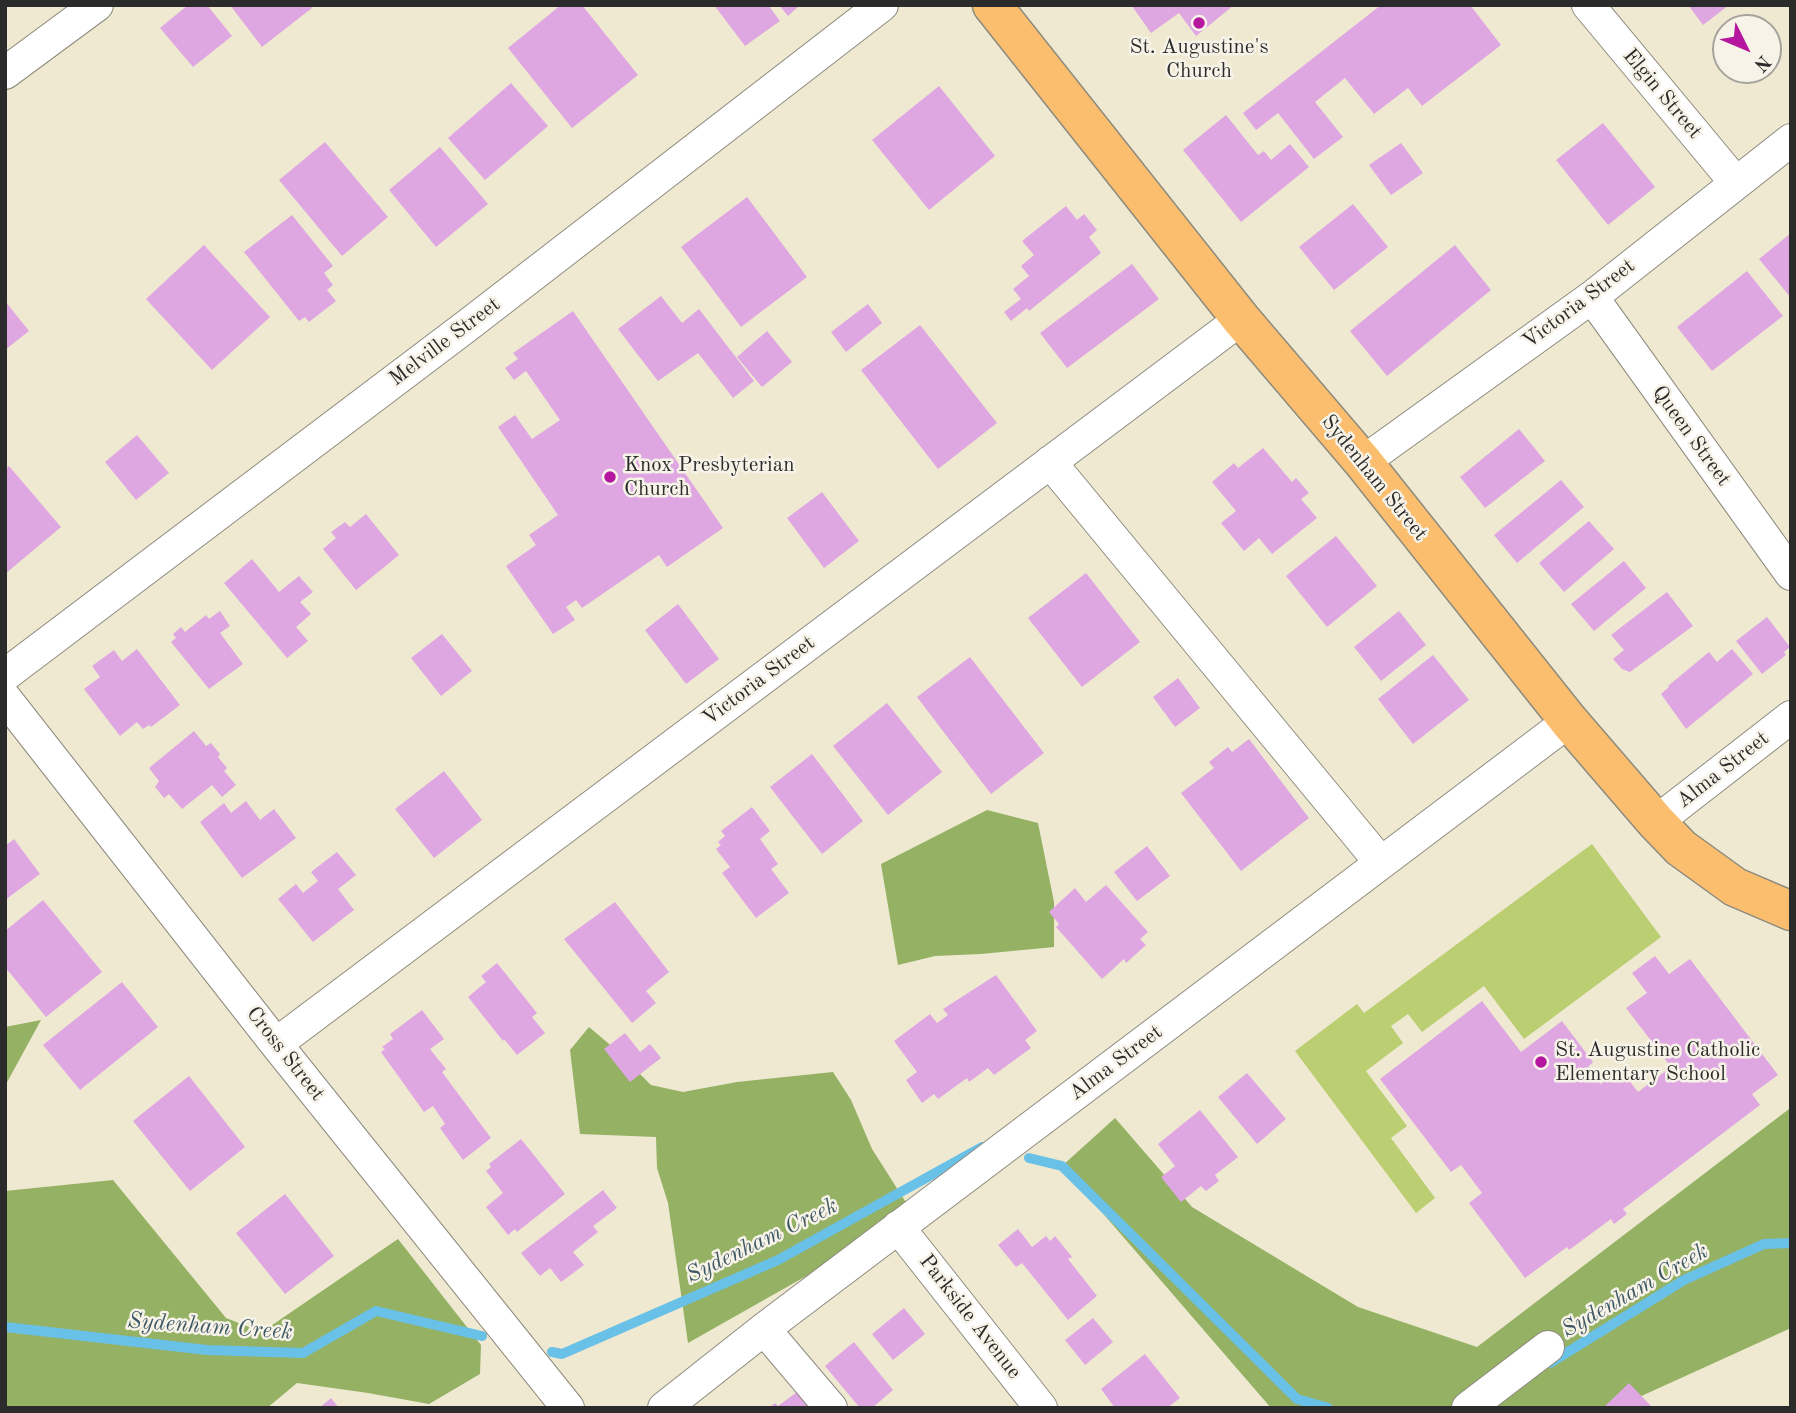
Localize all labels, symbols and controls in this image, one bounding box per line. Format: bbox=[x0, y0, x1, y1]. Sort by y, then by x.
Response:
north arrow bbox=[1712, 14, 1782, 84]
marker: St. Augustine's Church bbox=[1191, 15, 1207, 31]
place label: St. Augustine's Church bbox=[1129, 34, 1269, 84]
street label: Elgin Street bbox=[1617, 44, 1707, 144]
text: N bbox=[1749, 51, 1773, 74]
street label: Victoria Street bbox=[1518, 254, 1640, 354]
street label: Melville Street bbox=[385, 292, 505, 392]
street label: Queen Street bbox=[1646, 381, 1736, 491]
street label: Sydenham Street bbox=[1315, 410, 1433, 546]
place label: Knox Presbyterian Church bbox=[624, 452, 794, 502]
marker: Knox Presbyterian Church bbox=[602, 469, 618, 485]
street label: Victoria Street bbox=[698, 631, 820, 731]
street label: Alma Street bbox=[1672, 726, 1774, 814]
street label: Cross Street bbox=[240, 1002, 330, 1106]
street label: Alma Street bbox=[1064, 1020, 1168, 1106]
place label: St. Augustine Catholic Elementary School bbox=[1555, 1037, 1760, 1087]
marker: St. Augustine Catholic Elementary School bbox=[1533, 1054, 1549, 1070]
water label: Sydenham Creek bbox=[682, 1192, 842, 1290]
water label: Sydenham Creek bbox=[1557, 1238, 1713, 1344]
street label: Parkside Avenue bbox=[914, 1250, 1026, 1384]
water label: Sydenham Creek bbox=[127, 1307, 293, 1347]

